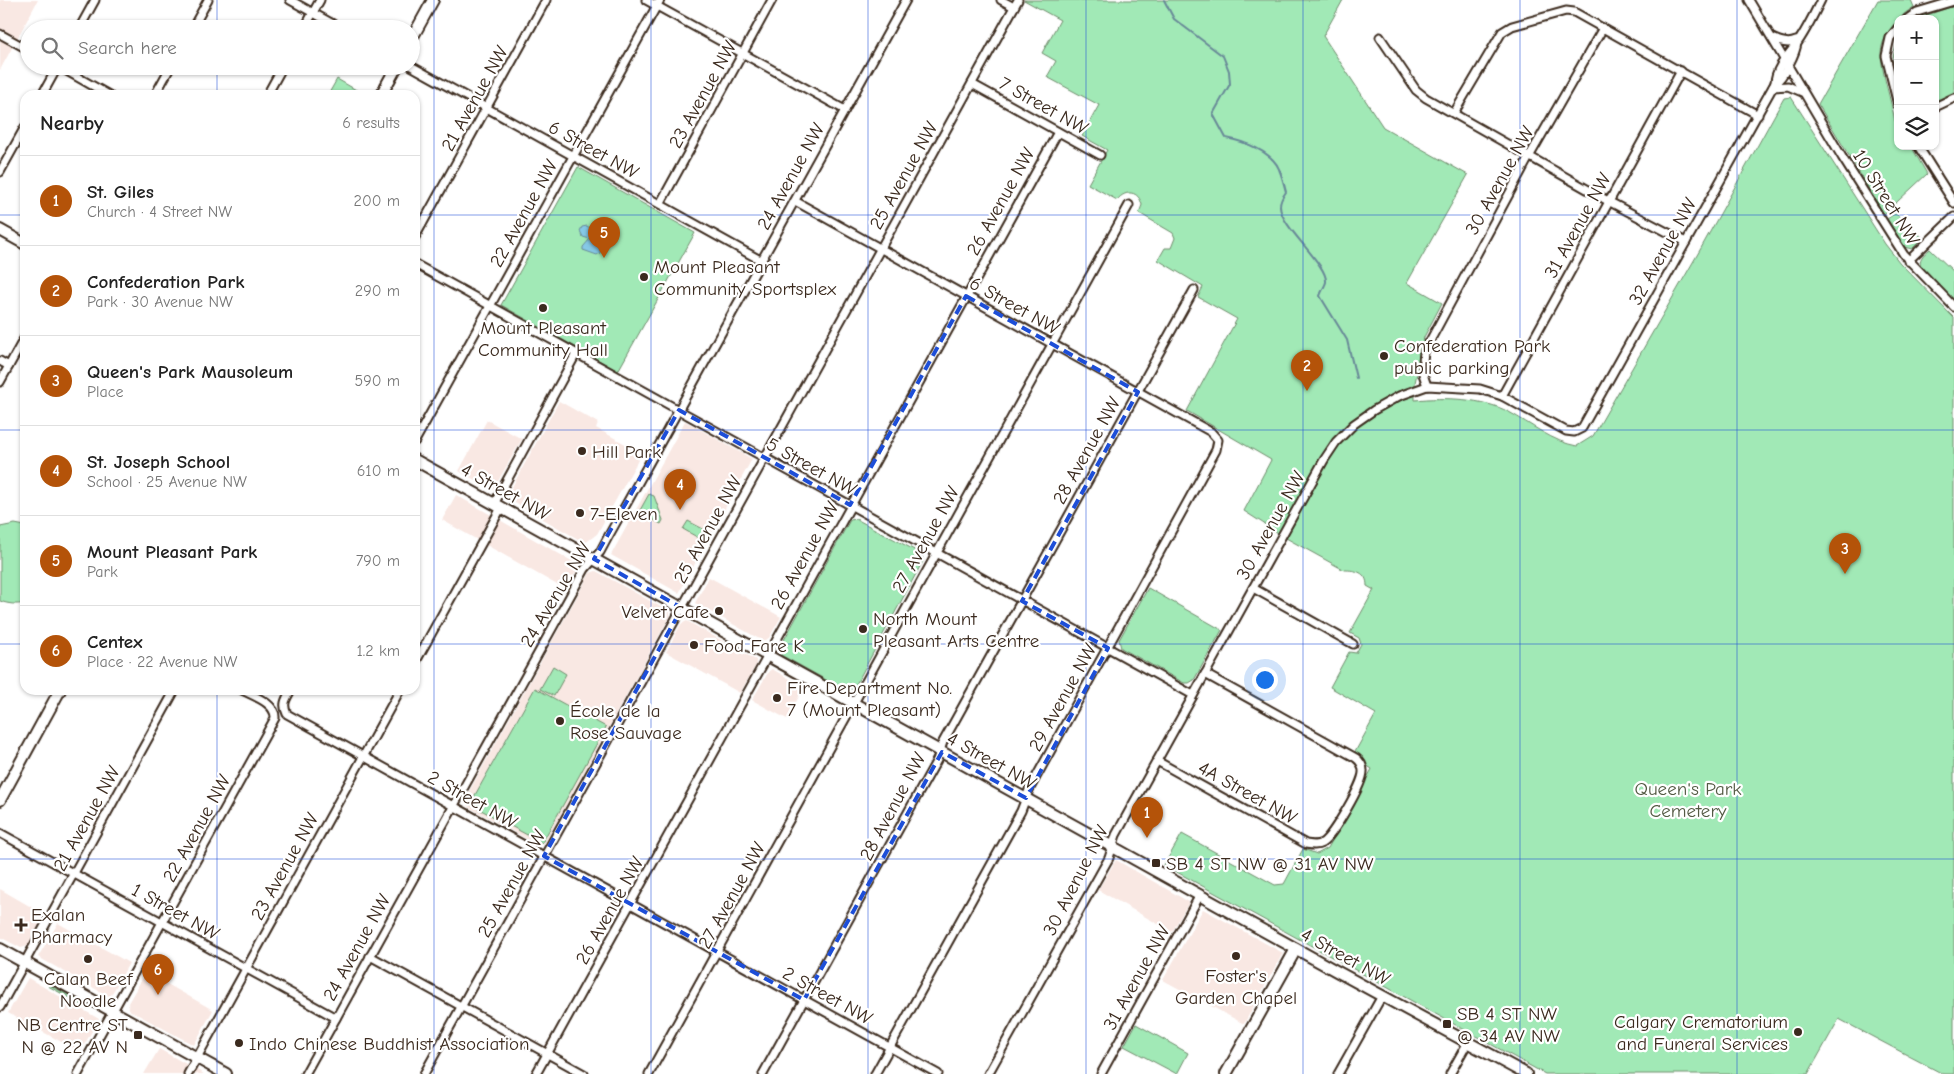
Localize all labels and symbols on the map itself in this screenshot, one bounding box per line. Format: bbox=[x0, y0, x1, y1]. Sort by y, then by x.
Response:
street label: 23 Avenue NW bbox=[664, 37, 742, 152]
street label: 21 Avenue NW bbox=[437, 42, 513, 155]
street label: 7 Street NW bbox=[995, 72, 1092, 140]
street label: 6 Street NW bbox=[545, 116, 643, 184]
street label: 25 Avenue NW bbox=[865, 117, 943, 233]
street label: 24 Avenue NW bbox=[753, 119, 829, 234]
street label: 30 Avenue NW bbox=[1461, 122, 1539, 239]
street label: 26 Avenue NW bbox=[962, 143, 1040, 259]
street label: 10 Street NW bbox=[1848, 146, 1924, 250]
street label: 22 Avenue NW bbox=[485, 155, 563, 271]
street label: 31 Avenue NW bbox=[1540, 169, 1616, 282]
street label: 32 Avenue NW bbox=[1624, 194, 1702, 309]
pin: 5 bbox=[588, 217, 620, 258]
place label: Mount Pleasant Community Sportsplex bbox=[654, 256, 837, 300]
marker: Mount Pleasant Community Sportsplex bbox=[638, 271, 650, 283]
street label: 6 Street NW bbox=[966, 272, 1064, 340]
marker: Mount Pleasant Community Hall bbox=[537, 302, 549, 314]
place label: Mount Pleasant Community Hall bbox=[478, 317, 608, 361]
place label: Confederation Park public parking bbox=[1394, 335, 1551, 379]
pin: 2 bbox=[1291, 350, 1323, 391]
marker: Confederation Park public parking bbox=[1378, 350, 1390, 362]
street label: 28 Avenue NW bbox=[1048, 393, 1126, 508]
street label: 5 Street NW bbox=[763, 433, 861, 501]
place label: Hill Park bbox=[592, 441, 662, 463]
marker: Hill Park bbox=[576, 445, 588, 457]
street label: 4 Street NW bbox=[457, 458, 554, 526]
street label: 30 Avenue NW bbox=[1232, 467, 1310, 584]
pin: 4 bbox=[664, 469, 696, 510]
street label: 25 Avenue NW bbox=[669, 471, 747, 587]
street label: 27 Avenue NW bbox=[888, 482, 964, 597]
street label: 26 Avenue NW bbox=[766, 497, 844, 613]
place label: 7-Eleven bbox=[590, 503, 658, 525]
marker: 7-Eleven bbox=[574, 507, 586, 519]
pin: 3 bbox=[1829, 533, 1861, 574]
street label: 24 Avenue NW bbox=[516, 538, 596, 651]
place label: Velvet Cafe bbox=[621, 601, 709, 623]
marker: Velvet Cafe bbox=[713, 605, 725, 617]
place label: North Mount Pleasant Arts Centre bbox=[873, 608, 1039, 652]
marker: North Mount Pleasant Arts Centre bbox=[857, 623, 869, 635]
place label: Food Fare K bbox=[704, 635, 804, 657]
marker: Food Fare K bbox=[688, 639, 700, 651]
street label: 29 Avenue NW bbox=[1024, 639, 1102, 755]
your location bbox=[1252, 667, 1278, 693]
place label: Fire Department No. 7 (Mount Pleasant) bbox=[787, 677, 952, 721]
marker: Fire Department No. 7 (Mount Pleasant) bbox=[771, 692, 783, 704]
place label: École de la Rose Sauvage bbox=[570, 700, 682, 744]
marker: École de la Rose Sauvage bbox=[554, 715, 566, 727]
street label: 4 Street NW bbox=[943, 727, 1040, 795]
street label: 28 Avenue NW bbox=[855, 748, 931, 864]
street label: 4A Street NW bbox=[1194, 757, 1301, 829]
street label: 21 Avenue NW bbox=[49, 762, 125, 875]
street label: 2 Street NW bbox=[424, 766, 522, 834]
street label: 22 Avenue NW bbox=[158, 770, 236, 886]
park label: Queen's Park Cemetery bbox=[1634, 778, 1742, 822]
pin: 1 bbox=[1131, 797, 1163, 838]
street label: 23 Avenue NW bbox=[246, 809, 324, 924]
street label: 30 Avenue NW bbox=[1039, 821, 1113, 939]
street label: 25 Avenue NW bbox=[473, 825, 551, 941]
street label: 27 Avenue NW bbox=[694, 838, 770, 953]
street label: 26 Avenue NW bbox=[571, 852, 649, 968]
place label: SB 4 ST NW @ 31 AV NW bbox=[1166, 853, 1374, 875]
marker: SB 4 ST NW @ 31 AV NW bbox=[1150, 857, 1162, 869]
street label: 1 Street NW bbox=[128, 879, 224, 945]
street label: 24 Avenue NW bbox=[319, 890, 395, 1005]
place label: Exalan Pharmacy bbox=[31, 904, 113, 948]
marker: Exalan Pharmacy bbox=[15, 919, 27, 931]
street label: 31 Avenue NW bbox=[1099, 921, 1175, 1034]
street label: 4 Street NW bbox=[1297, 923, 1394, 991]
marker: Foster's Garden Chapel bbox=[1230, 950, 1242, 962]
marker: Calan Beef Noodle bbox=[82, 953, 94, 965]
pin: 6 bbox=[142, 954, 174, 995]
street label: 2 Street NW bbox=[779, 962, 877, 1030]
place label: Foster's Garden Chapel bbox=[1175, 965, 1297, 1009]
place label: Calan Beef Noodle bbox=[44, 968, 134, 1012]
place label: SB 4 ST NW @ 34 AV NW bbox=[1457, 1003, 1561, 1047]
place label: Calgary Crematorium and Funeral Services bbox=[1614, 1011, 1788, 1055]
place label: NB Centre ST N @ 22 AV N bbox=[17, 1014, 128, 1058]
marker: SB 4 ST NW @ 34 AV NW bbox=[1441, 1018, 1453, 1030]
marker: Calgary Crematorium and Funeral Services bbox=[1792, 1026, 1804, 1038]
marker: NB Centre ST N @ 22 AV N bbox=[132, 1029, 144, 1041]
place label: Indo Chinese Buddhist Association bbox=[249, 1033, 530, 1055]
marker: Indo Chinese Buddhist Association bbox=[233, 1037, 245, 1049]

